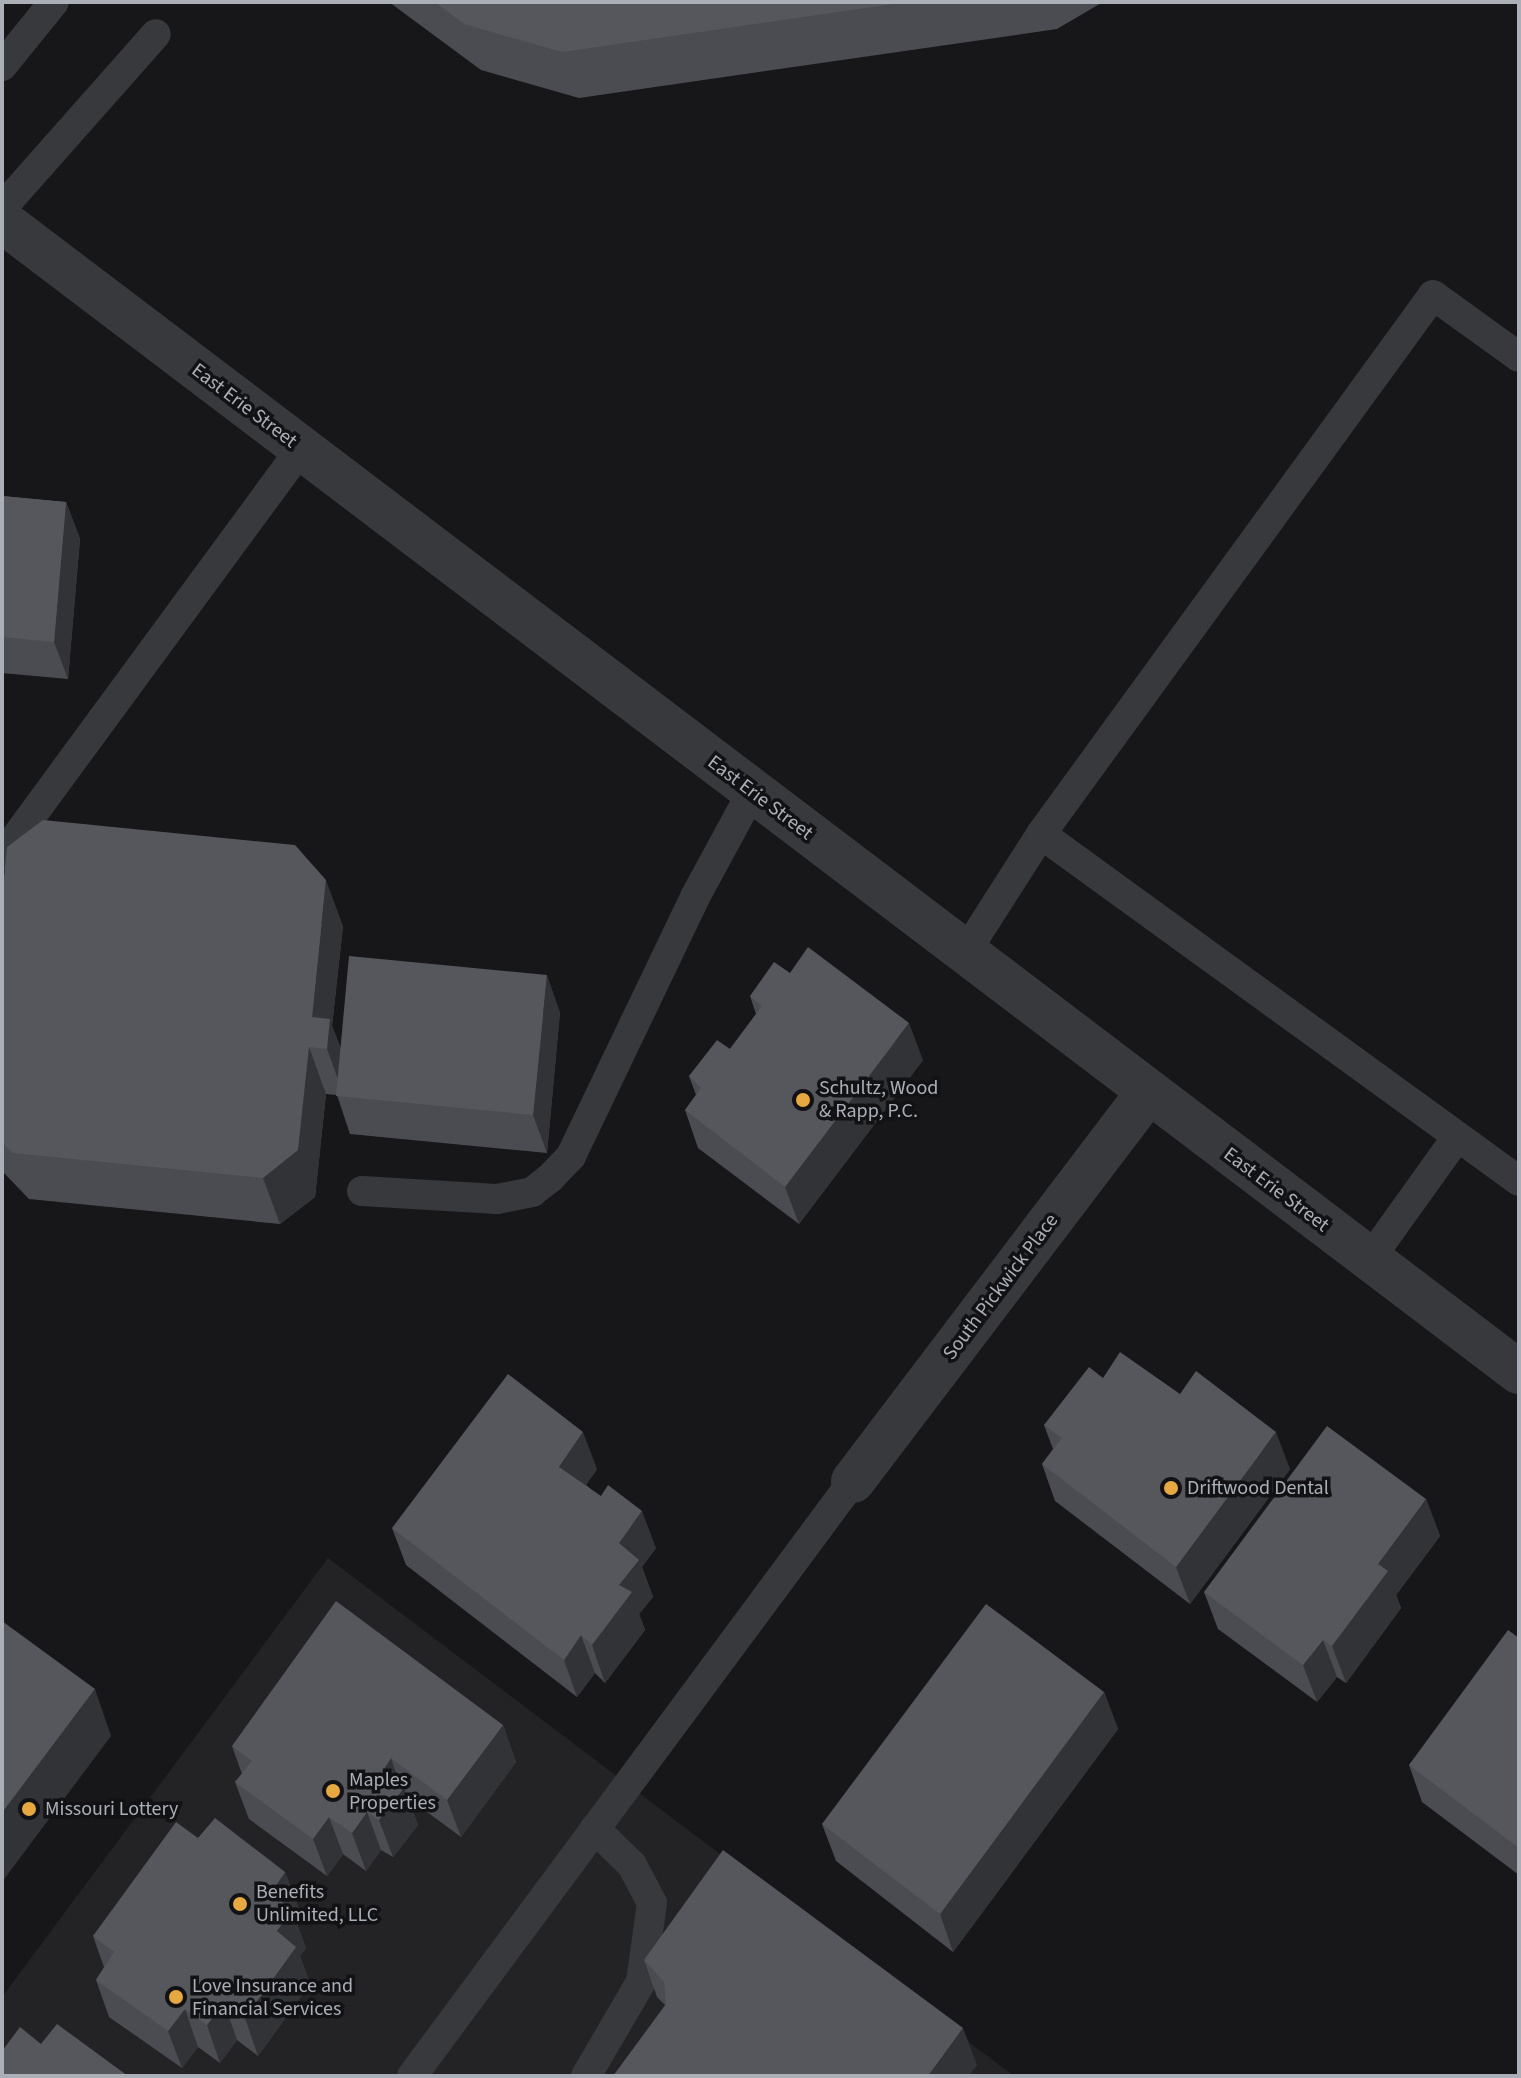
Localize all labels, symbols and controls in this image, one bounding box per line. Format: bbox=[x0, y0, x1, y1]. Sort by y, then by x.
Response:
street label: East Erie Street bbox=[187, 359, 301, 453]
street label: East Erie Street bbox=[703, 751, 817, 845]
place label: Schultz, Wood & Rapp, P.C. bbox=[819, 1076, 938, 1123]
marker: Schultz, Wood & Rapp, P.C. bbox=[794, 1091, 812, 1109]
street label: East Erie Street bbox=[1219, 1143, 1333, 1237]
street label: South Pickwick Place bbox=[938, 1209, 1064, 1365]
place label: Driftwood Dental bbox=[1187, 1476, 1329, 1500]
marker: Driftwood Dental bbox=[1162, 1479, 1180, 1497]
place label: Maples Properties bbox=[349, 1768, 436, 1815]
marker: Maples Properties bbox=[324, 1782, 342, 1800]
place label: Missouri Lottery bbox=[45, 1797, 178, 1821]
marker: Missouri Lottery bbox=[20, 1800, 38, 1818]
place label: Benefits Unlimited, LLC bbox=[256, 1880, 378, 1927]
marker: Benefits Unlimited, LLC bbox=[231, 1895, 249, 1913]
place label: Love Insurance and Financial Services bbox=[192, 1974, 353, 2021]
marker: Love Insurance and Financial Services bbox=[167, 1988, 185, 2006]

